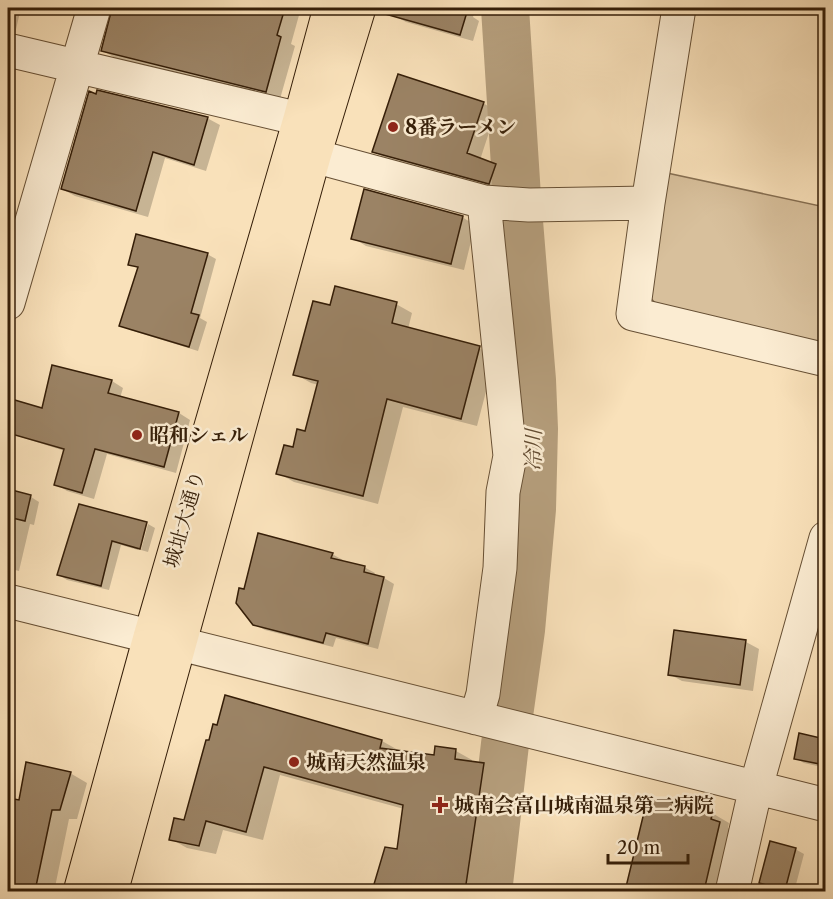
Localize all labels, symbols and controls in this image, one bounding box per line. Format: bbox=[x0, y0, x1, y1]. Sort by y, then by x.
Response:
place label: 8番ラーメン bbox=[405, 115, 516, 139]
marker: 8番ラーメン bbox=[386, 120, 400, 134]
place label: 昭和シェル bbox=[149, 423, 249, 447]
water label: 冷川 bbox=[520, 427, 546, 471]
marker: 昭和シェル bbox=[130, 428, 144, 442]
street label: 城址大通り bbox=[159, 468, 209, 570]
place label: 城南天然温泉 bbox=[306, 750, 426, 774]
marker: 城南天然温泉 bbox=[287, 755, 301, 769]
place label: 城南会富山城南温泉第二病院 bbox=[454, 793, 714, 817]
marker: 城南会富山城南温泉第二病院 bbox=[431, 796, 449, 814]
scale bar bbox=[608, 827, 688, 865]
text: 20 m bbox=[617, 837, 661, 859]

